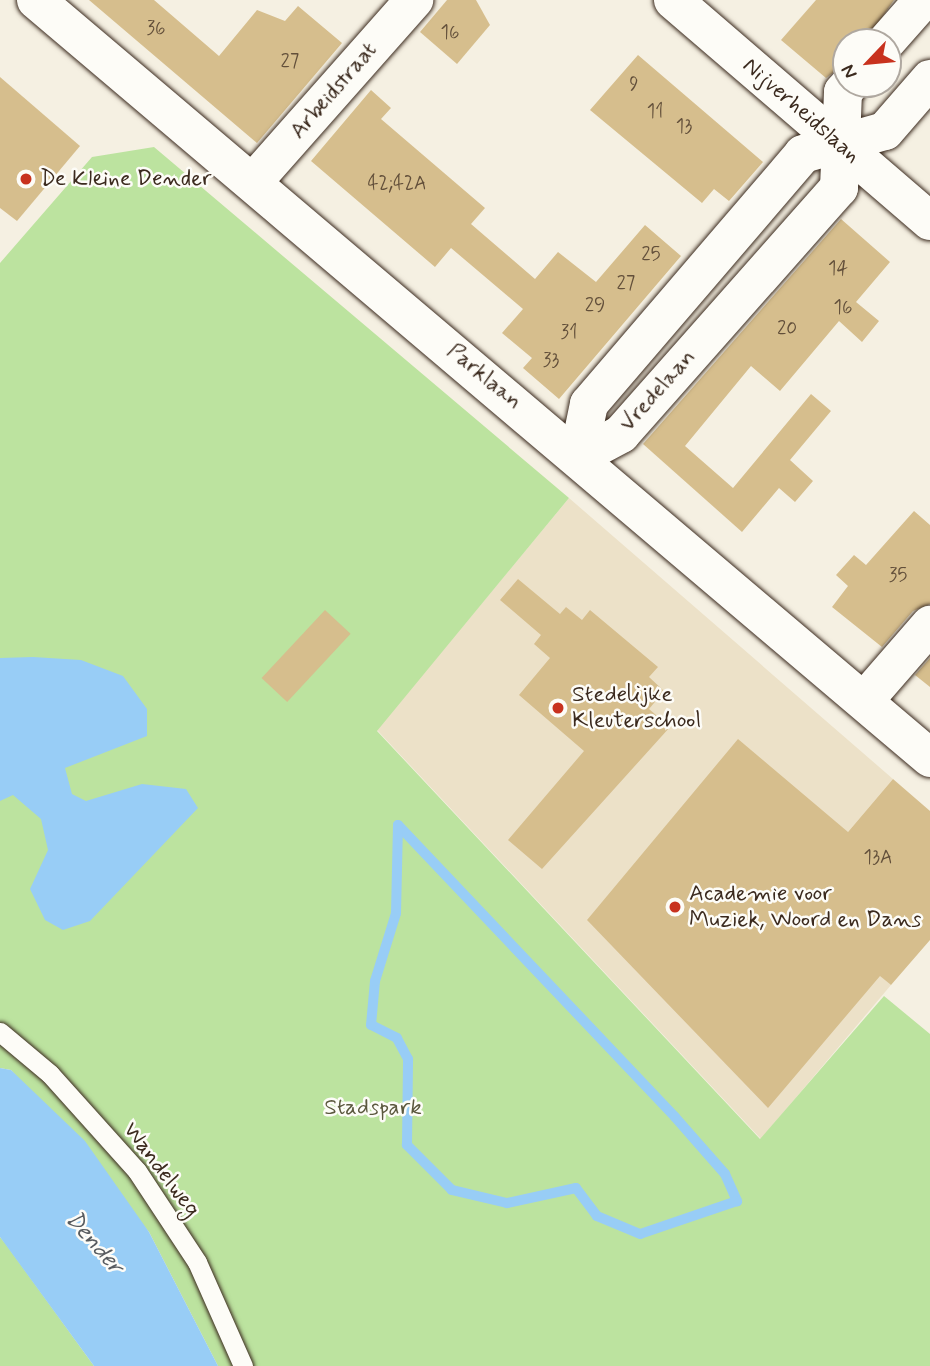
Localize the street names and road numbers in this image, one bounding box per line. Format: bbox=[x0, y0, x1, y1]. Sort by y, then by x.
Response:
street label: Arbeidstraat bbox=[285, 37, 383, 145]
street label: Nijverheidslaan bbox=[736, 52, 866, 170]
street label: Parklaan bbox=[441, 338, 527, 416]
street label: Vredelaan bbox=[614, 344, 702, 438]
street label: Wandelweg bbox=[116, 1117, 206, 1223]

